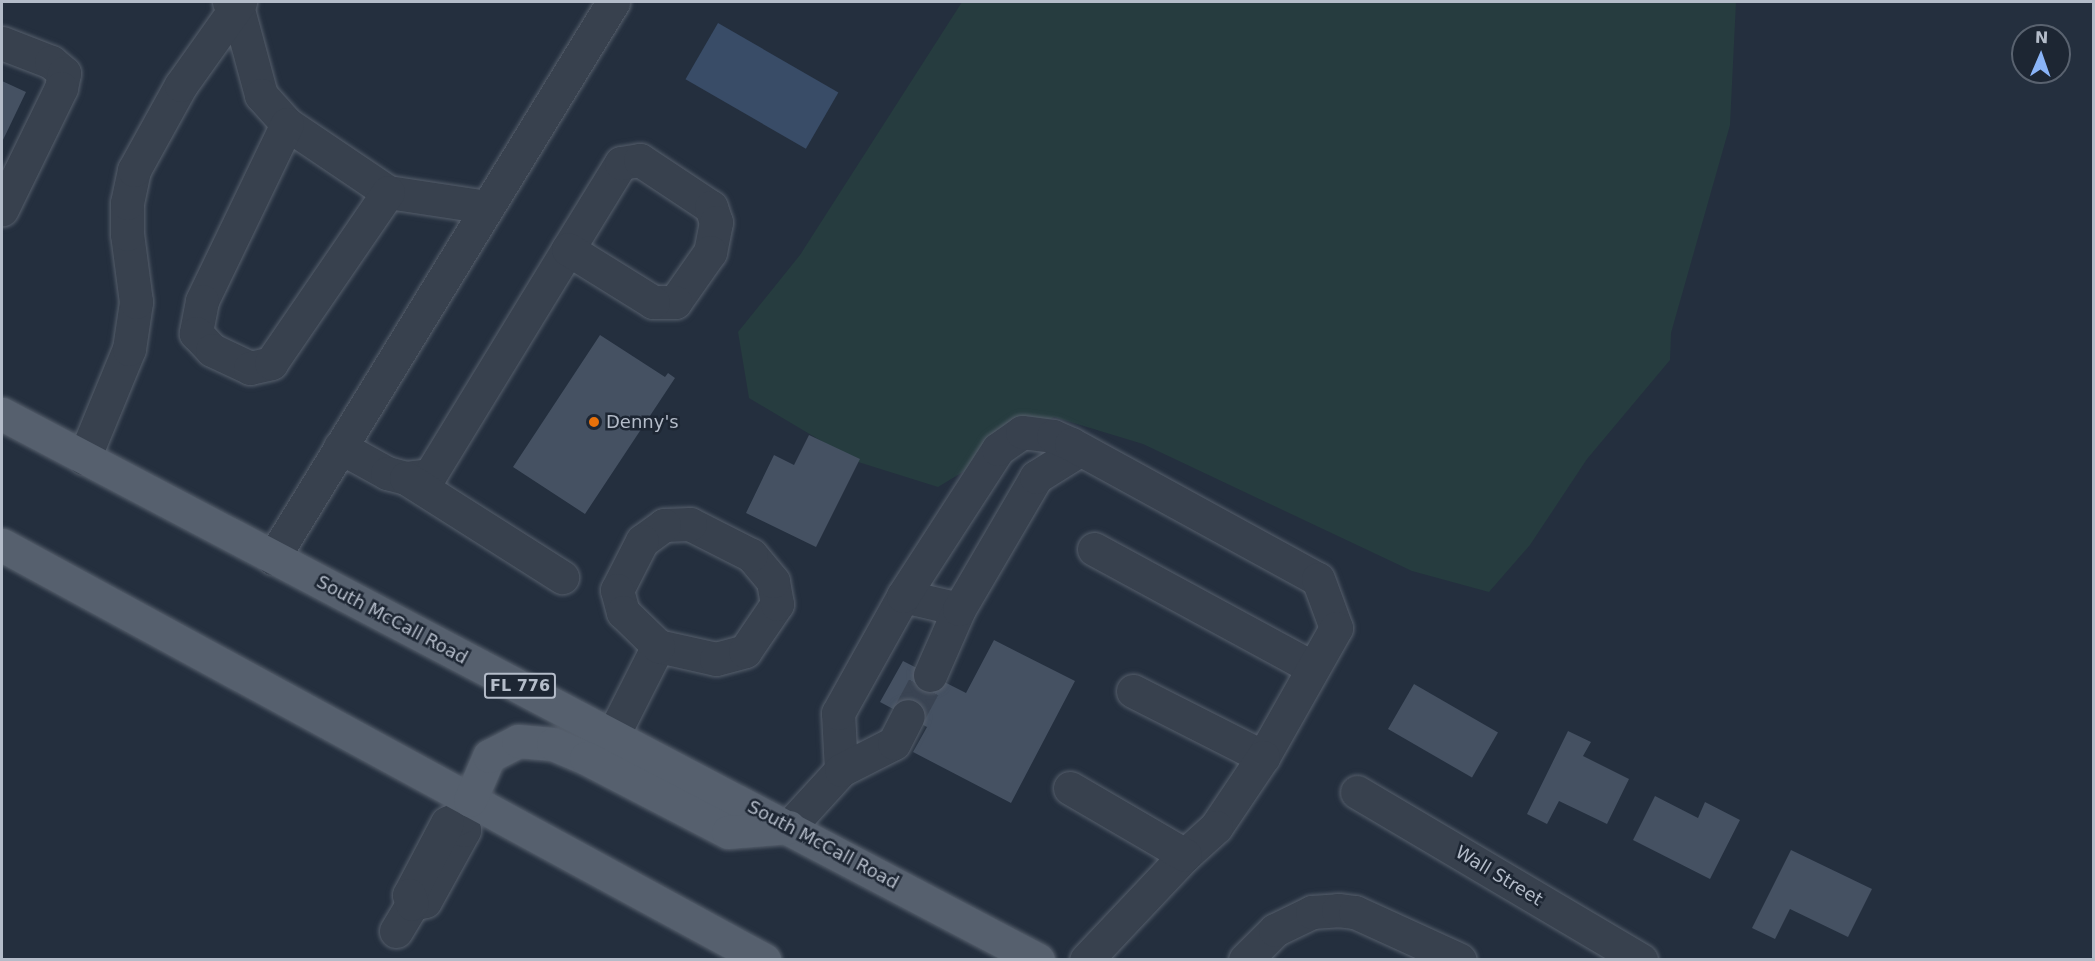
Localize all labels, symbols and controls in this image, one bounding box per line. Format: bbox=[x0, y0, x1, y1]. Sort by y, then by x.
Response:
north arrow bbox=[2011, 24, 2071, 84]
text: N bbox=[2035, 28, 2049, 47]
place label: Denny's bbox=[606, 411, 679, 433]
marker: Denny's bbox=[587, 415, 601, 429]
street label: South McCall Road bbox=[313, 571, 471, 669]
road number: FL 776 bbox=[482, 673, 558, 699]
street label: South McCall Road bbox=[744, 796, 902, 894]
street label: Wall Street bbox=[1451, 841, 1547, 911]

